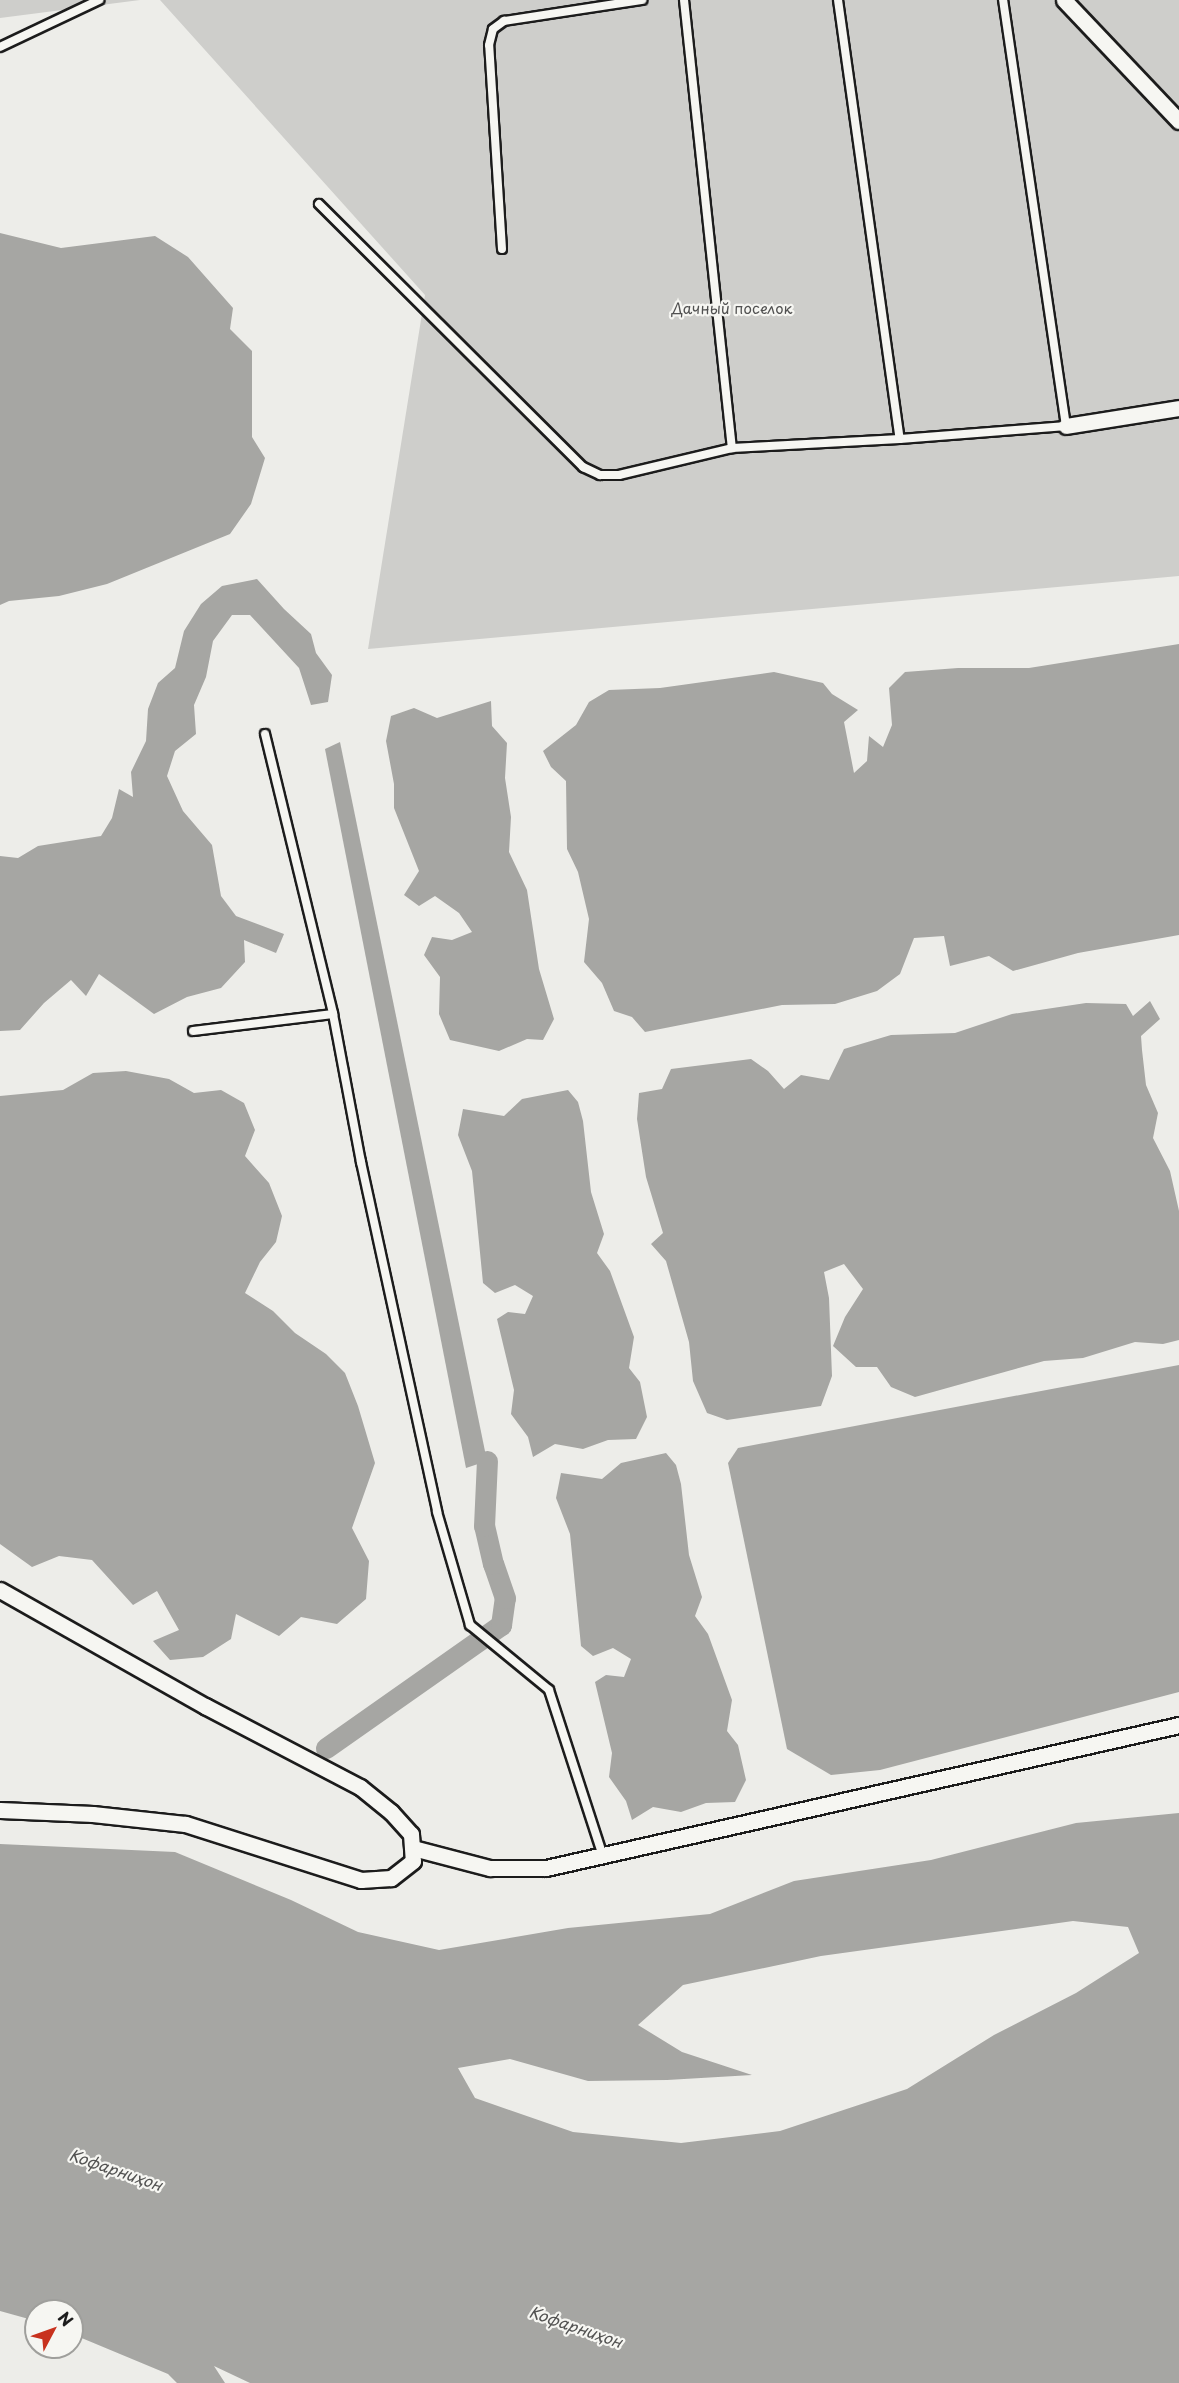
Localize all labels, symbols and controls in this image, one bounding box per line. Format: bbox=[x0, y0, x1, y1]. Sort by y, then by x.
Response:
park label: Дачный поселок bbox=[672, 299, 792, 317]
water label: Кофарниҳон bbox=[67, 2144, 165, 2194]
north arrow bbox=[24, 2299, 84, 2359]
water label: Кофарниҳон bbox=[527, 2301, 625, 2351]
text: N bbox=[53, 2306, 79, 2331]

